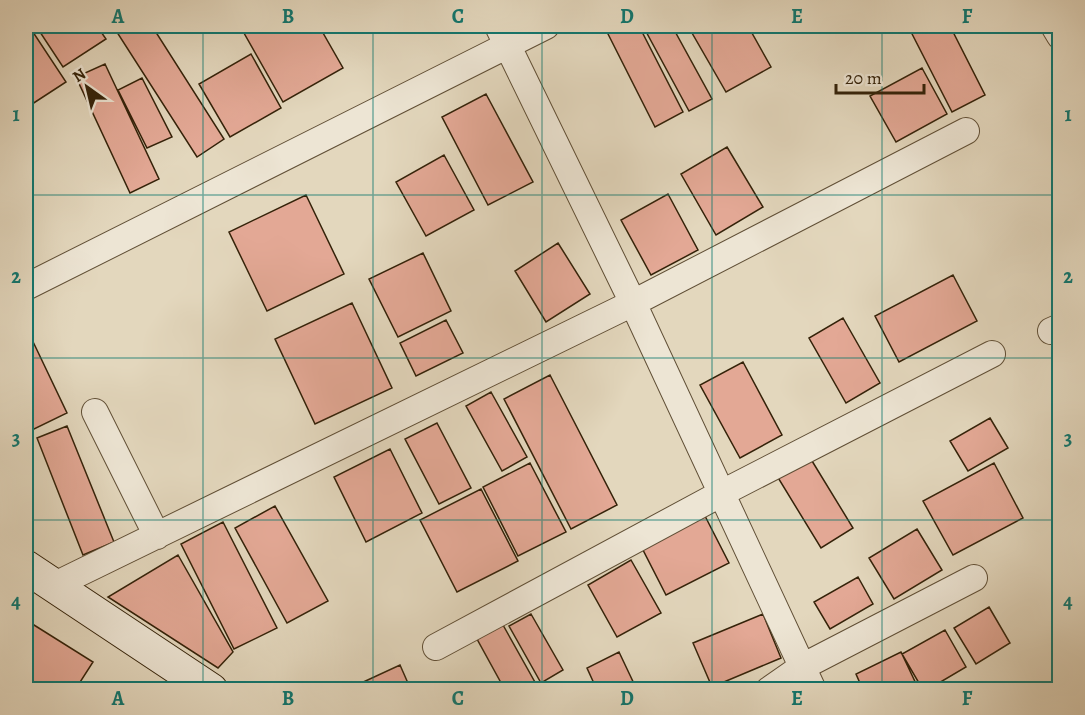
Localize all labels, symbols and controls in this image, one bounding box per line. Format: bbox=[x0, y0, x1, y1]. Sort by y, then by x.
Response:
text: A bbox=[111, 3, 125, 30]
text: B bbox=[282, 3, 294, 30]
text: C bbox=[452, 3, 464, 30]
text: D bbox=[620, 3, 634, 30]
text: E bbox=[791, 3, 803, 30]
text: F bbox=[962, 3, 973, 30]
north arrow bbox=[57, 57, 117, 117]
scale bar bbox=[836, 57, 924, 95]
text: N bbox=[68, 63, 90, 88]
text: 20 m bbox=[845, 66, 882, 90]
text: 1 bbox=[12, 101, 20, 128]
text: 1 bbox=[1064, 101, 1072, 128]
text: 2 bbox=[11, 263, 21, 290]
text: 2 bbox=[1063, 263, 1073, 290]
text: 3 bbox=[12, 425, 20, 452]
text: 3 bbox=[1064, 425, 1072, 452]
text: 4 bbox=[11, 588, 21, 615]
text: 4 bbox=[1063, 588, 1073, 615]
text: A bbox=[111, 685, 125, 712]
text: B bbox=[282, 685, 294, 712]
text: C bbox=[452, 685, 464, 712]
text: D bbox=[620, 685, 634, 712]
text: E bbox=[791, 685, 803, 712]
text: F bbox=[962, 685, 973, 712]

